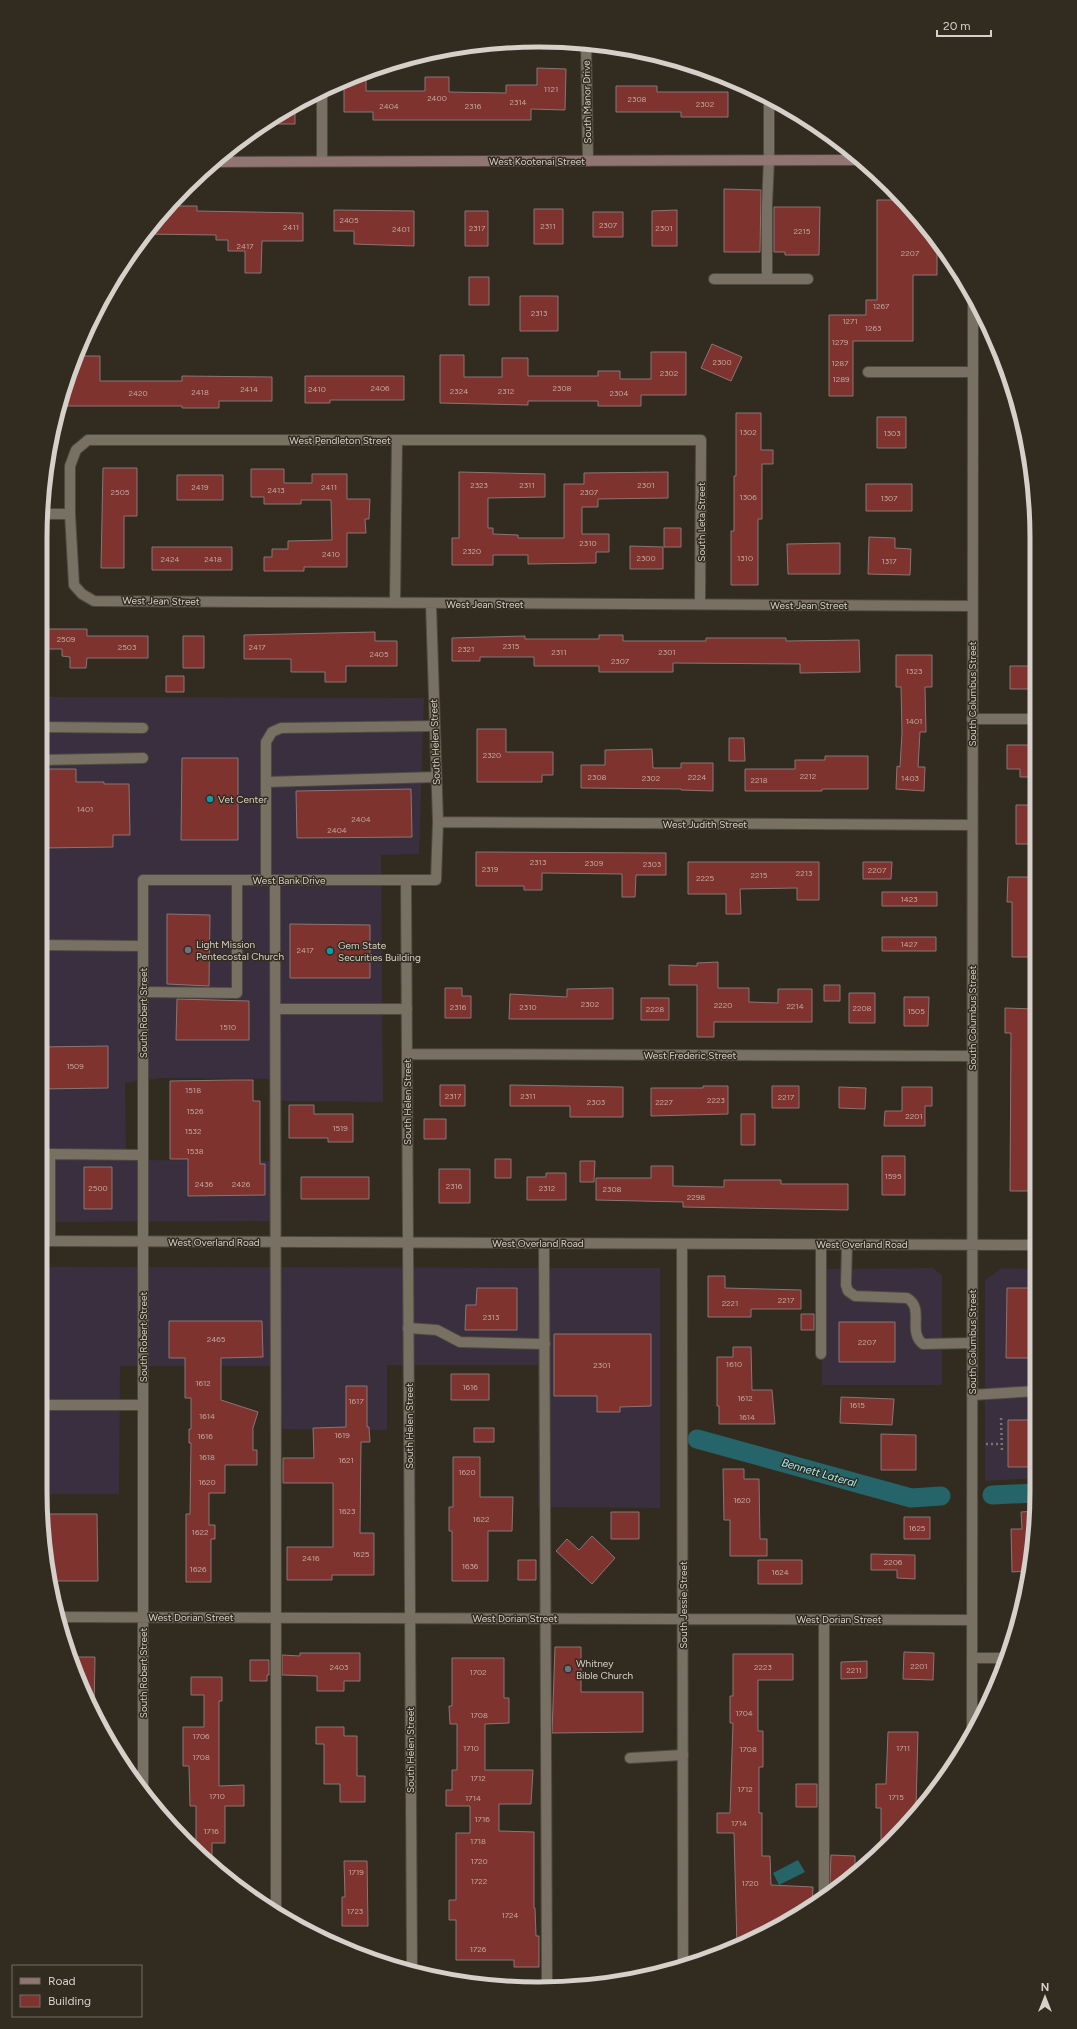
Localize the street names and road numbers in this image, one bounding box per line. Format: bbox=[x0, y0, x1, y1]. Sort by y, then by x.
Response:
street label: South Manor Drive bbox=[580, 60, 594, 144]
street label: West Kootenai Street bbox=[489, 155, 585, 168]
street label: West Pendleton Street bbox=[289, 434, 391, 447]
street label: South Leta Street bbox=[695, 482, 708, 562]
street label: West Jean Street bbox=[122, 594, 200, 608]
street label: West Jean Street bbox=[446, 598, 524, 611]
street label: West Jean Street bbox=[770, 599, 848, 612]
street label: South Columbus Street bbox=[966, 641, 979, 747]
street label: South Helen Street bbox=[427, 699, 443, 785]
street label: West Judith Street bbox=[663, 818, 747, 831]
street label: West Bank Drive bbox=[253, 874, 326, 887]
street label: South Columbus Street bbox=[966, 965, 979, 1071]
street label: South Robert Street bbox=[137, 968, 150, 1058]
street label: West Frederic Street bbox=[644, 1049, 737, 1062]
street label: South Helen Street bbox=[401, 1059, 414, 1145]
street label: West Overland Road bbox=[168, 1236, 260, 1249]
street label: West Overland Road bbox=[492, 1237, 584, 1250]
street label: West Overland Road bbox=[816, 1238, 908, 1251]
street label: South Columbus Street bbox=[966, 1289, 979, 1395]
street label: South Robert Street bbox=[137, 1292, 150, 1382]
street label: South Helen Street bbox=[403, 1383, 416, 1469]
street label: South Jessie Street bbox=[677, 1561, 690, 1649]
street label: West Dorian Street bbox=[148, 1611, 234, 1624]
street label: West Dorian Street bbox=[472, 1612, 558, 1625]
street label: West Dorian Street bbox=[796, 1613, 882, 1626]
street label: South Robert Street bbox=[137, 1628, 150, 1718]
street label: South Helen Street bbox=[404, 1707, 417, 1793]

